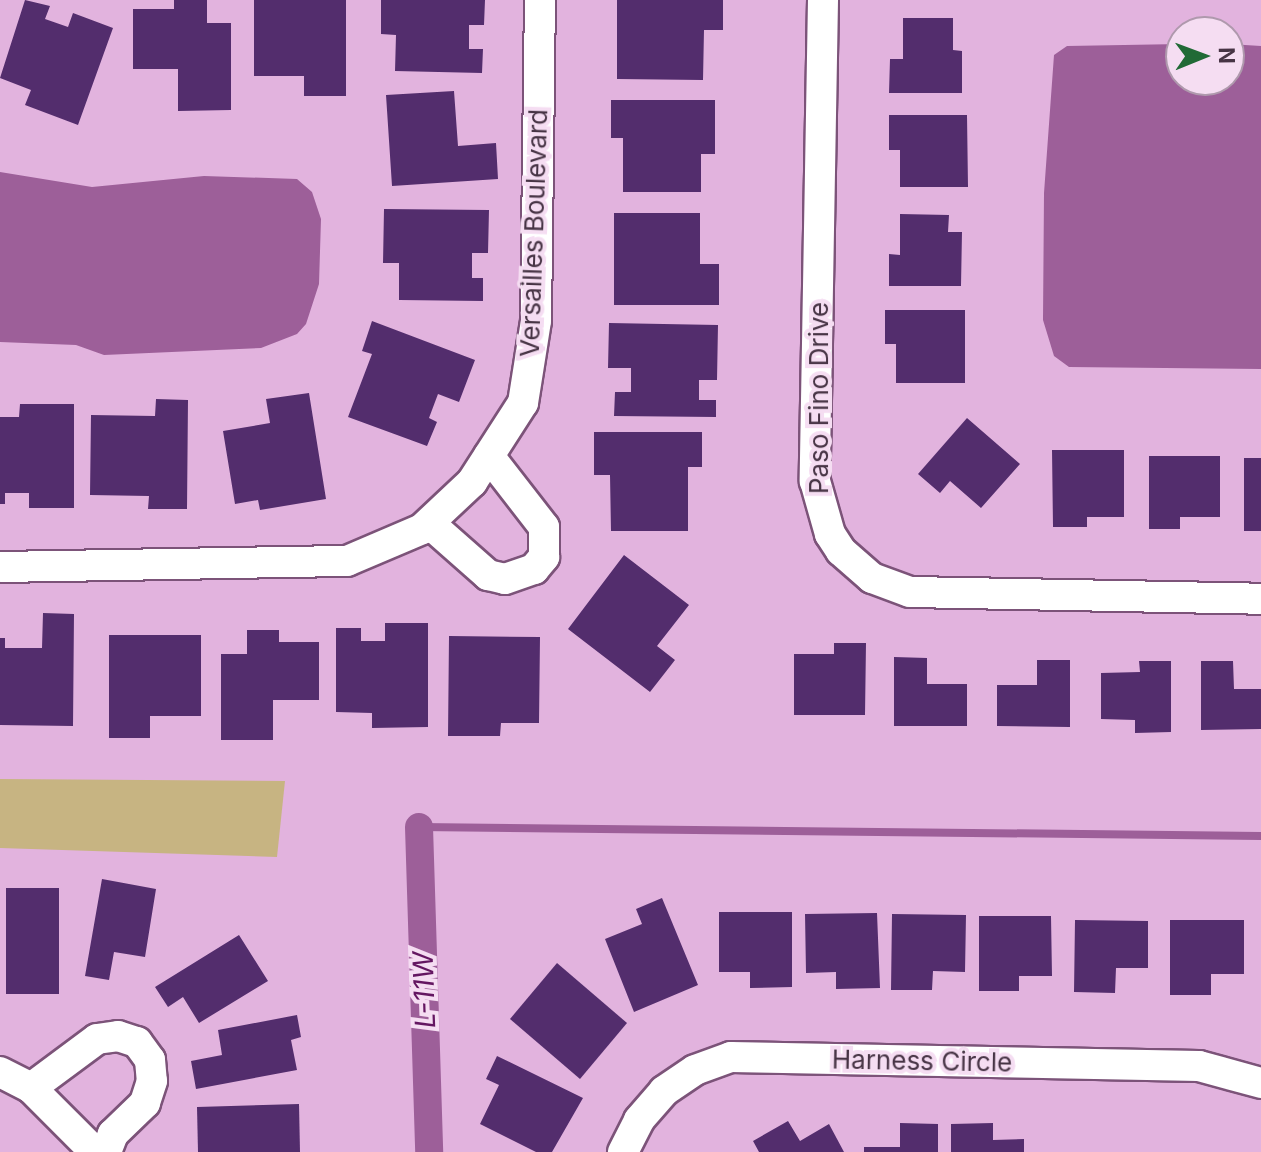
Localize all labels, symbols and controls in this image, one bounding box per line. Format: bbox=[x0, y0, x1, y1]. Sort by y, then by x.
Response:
north arrow bbox=[1165, 16, 1245, 96]
text: N bbox=[1214, 47, 1240, 64]
street label: Versailles Boulevard bbox=[514, 108, 554, 358]
street label: Paso Fino Drive bbox=[803, 302, 835, 494]
water label: L-11W bbox=[406, 951, 442, 1029]
street label: Harness Circle bbox=[832, 1044, 1012, 1078]

